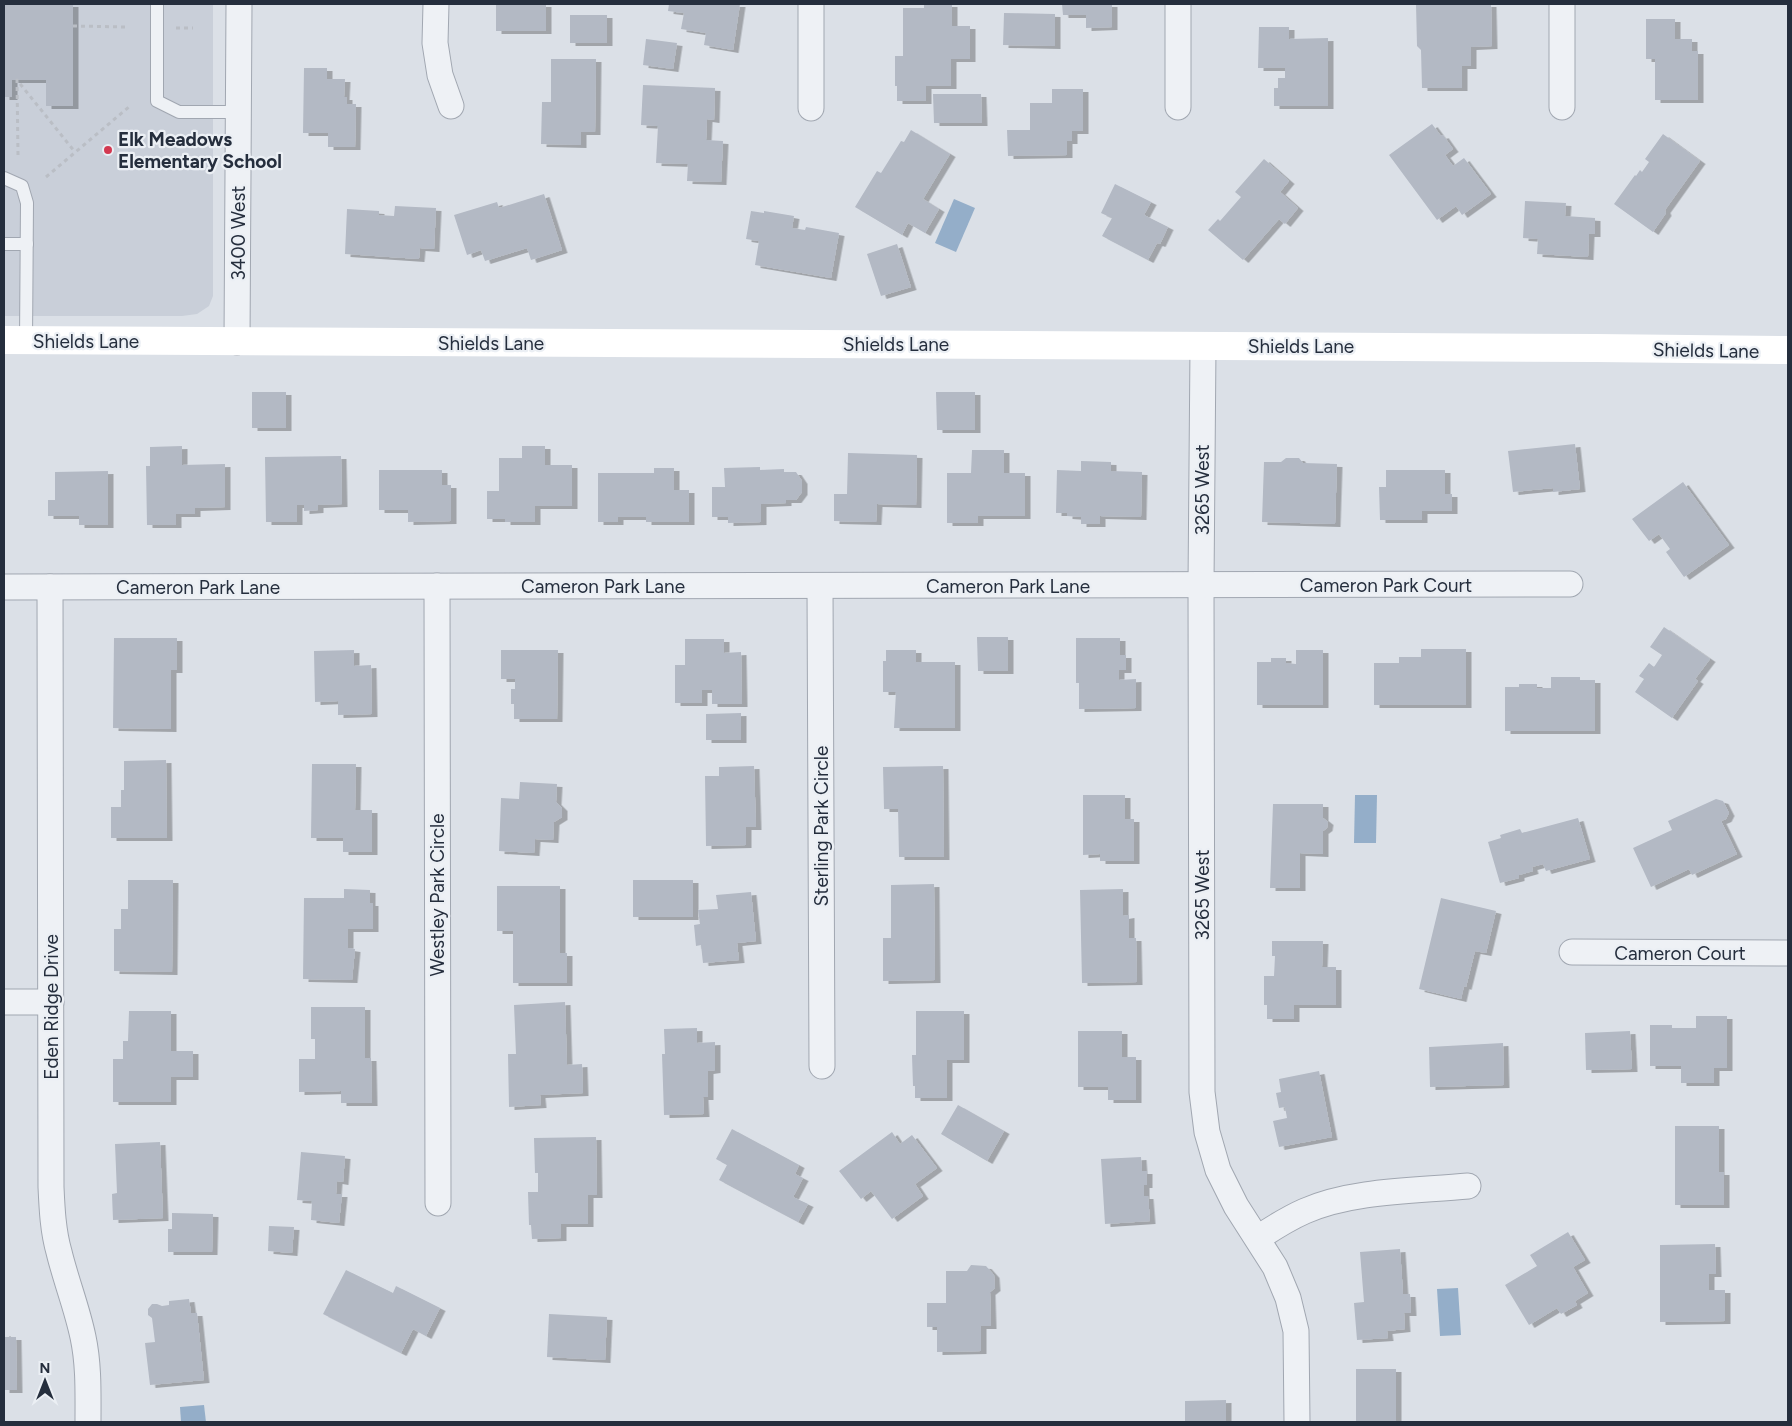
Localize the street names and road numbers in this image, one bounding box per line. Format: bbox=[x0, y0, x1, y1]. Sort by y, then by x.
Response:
street label: 3400 West bbox=[227, 185, 250, 281]
street label: Shields Lane bbox=[33, 330, 139, 353]
street label: Shields Lane bbox=[438, 332, 544, 355]
street label: Shields Lane bbox=[843, 333, 949, 356]
street label: Shields Lane bbox=[1248, 335, 1354, 358]
street label: Shields Lane bbox=[1653, 338, 1759, 363]
street label: 3265 West bbox=[1191, 444, 1214, 536]
street label: Cameron Park Court bbox=[1300, 574, 1472, 597]
street label: Cameron Park Lane bbox=[521, 575, 685, 598]
street label: Cameron Park Lane bbox=[926, 575, 1090, 598]
street label: Cameron Park Lane bbox=[116, 576, 280, 599]
street label: Sterling Park Circle bbox=[810, 746, 833, 906]
street label: Westley Park Circle bbox=[426, 813, 449, 977]
street label: 3265 West bbox=[1191, 849, 1214, 941]
street label: Eden Ridge Drive bbox=[40, 934, 63, 1080]
street label: Cameron Court bbox=[1614, 942, 1746, 965]

